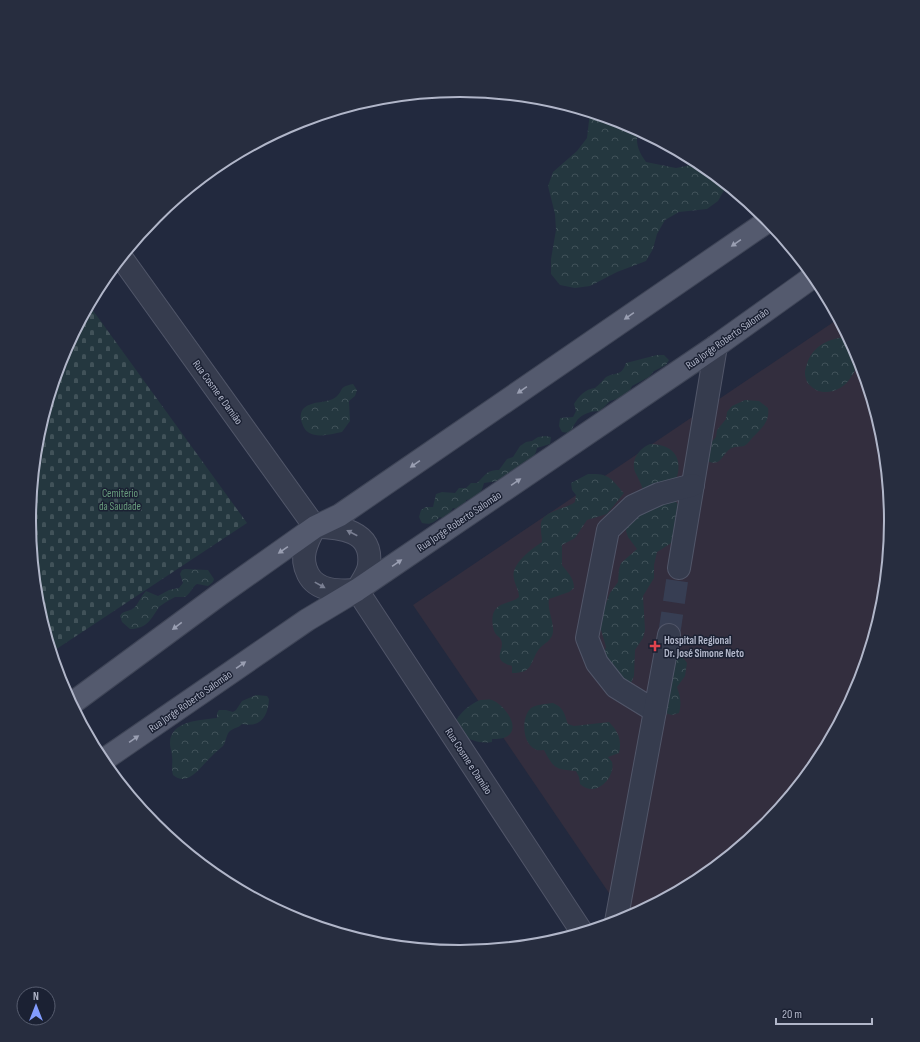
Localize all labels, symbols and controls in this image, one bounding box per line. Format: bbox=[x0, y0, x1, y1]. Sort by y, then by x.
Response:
one-way arrow bbox=[731, 239, 742, 247]
street label: Rua Jorge Roberto Salomão bbox=[683, 305, 772, 372]
one-way arrow bbox=[623, 313, 635, 320]
street label: Rua Cosme e Damião bbox=[190, 358, 246, 427]
one-way arrow bbox=[517, 386, 527, 394]
one-way arrow bbox=[410, 460, 420, 468]
one-way arrow bbox=[511, 478, 521, 486]
park label: Cemitério da Saudade bbox=[99, 487, 141, 513]
street label: Rua Jorge Roberto Salomão bbox=[415, 488, 504, 554]
one-way arrow bbox=[346, 530, 358, 536]
one-way arrow bbox=[278, 546, 288, 554]
one-way arrow bbox=[392, 559, 402, 567]
one-way arrow bbox=[314, 582, 326, 589]
one-way arrow bbox=[172, 621, 183, 630]
place label: Hospital Regional Dr. José Simone Neto bbox=[664, 634, 744, 660]
marker: Hospital Regional Dr. José Simone Neto bbox=[649, 640, 661, 652]
one-way arrow bbox=[236, 661, 247, 669]
street label: Rua Jorge Roberto Salomão bbox=[146, 668, 235, 735]
street label: Rua Cosme e Damião bbox=[442, 726, 495, 797]
one-way arrow bbox=[129, 735, 140, 743]
north arrow bbox=[16, 986, 56, 1026]
text: N bbox=[33, 990, 39, 1003]
scale bar bbox=[776, 1000, 872, 1026]
text: 20 m bbox=[782, 1007, 802, 1022]

